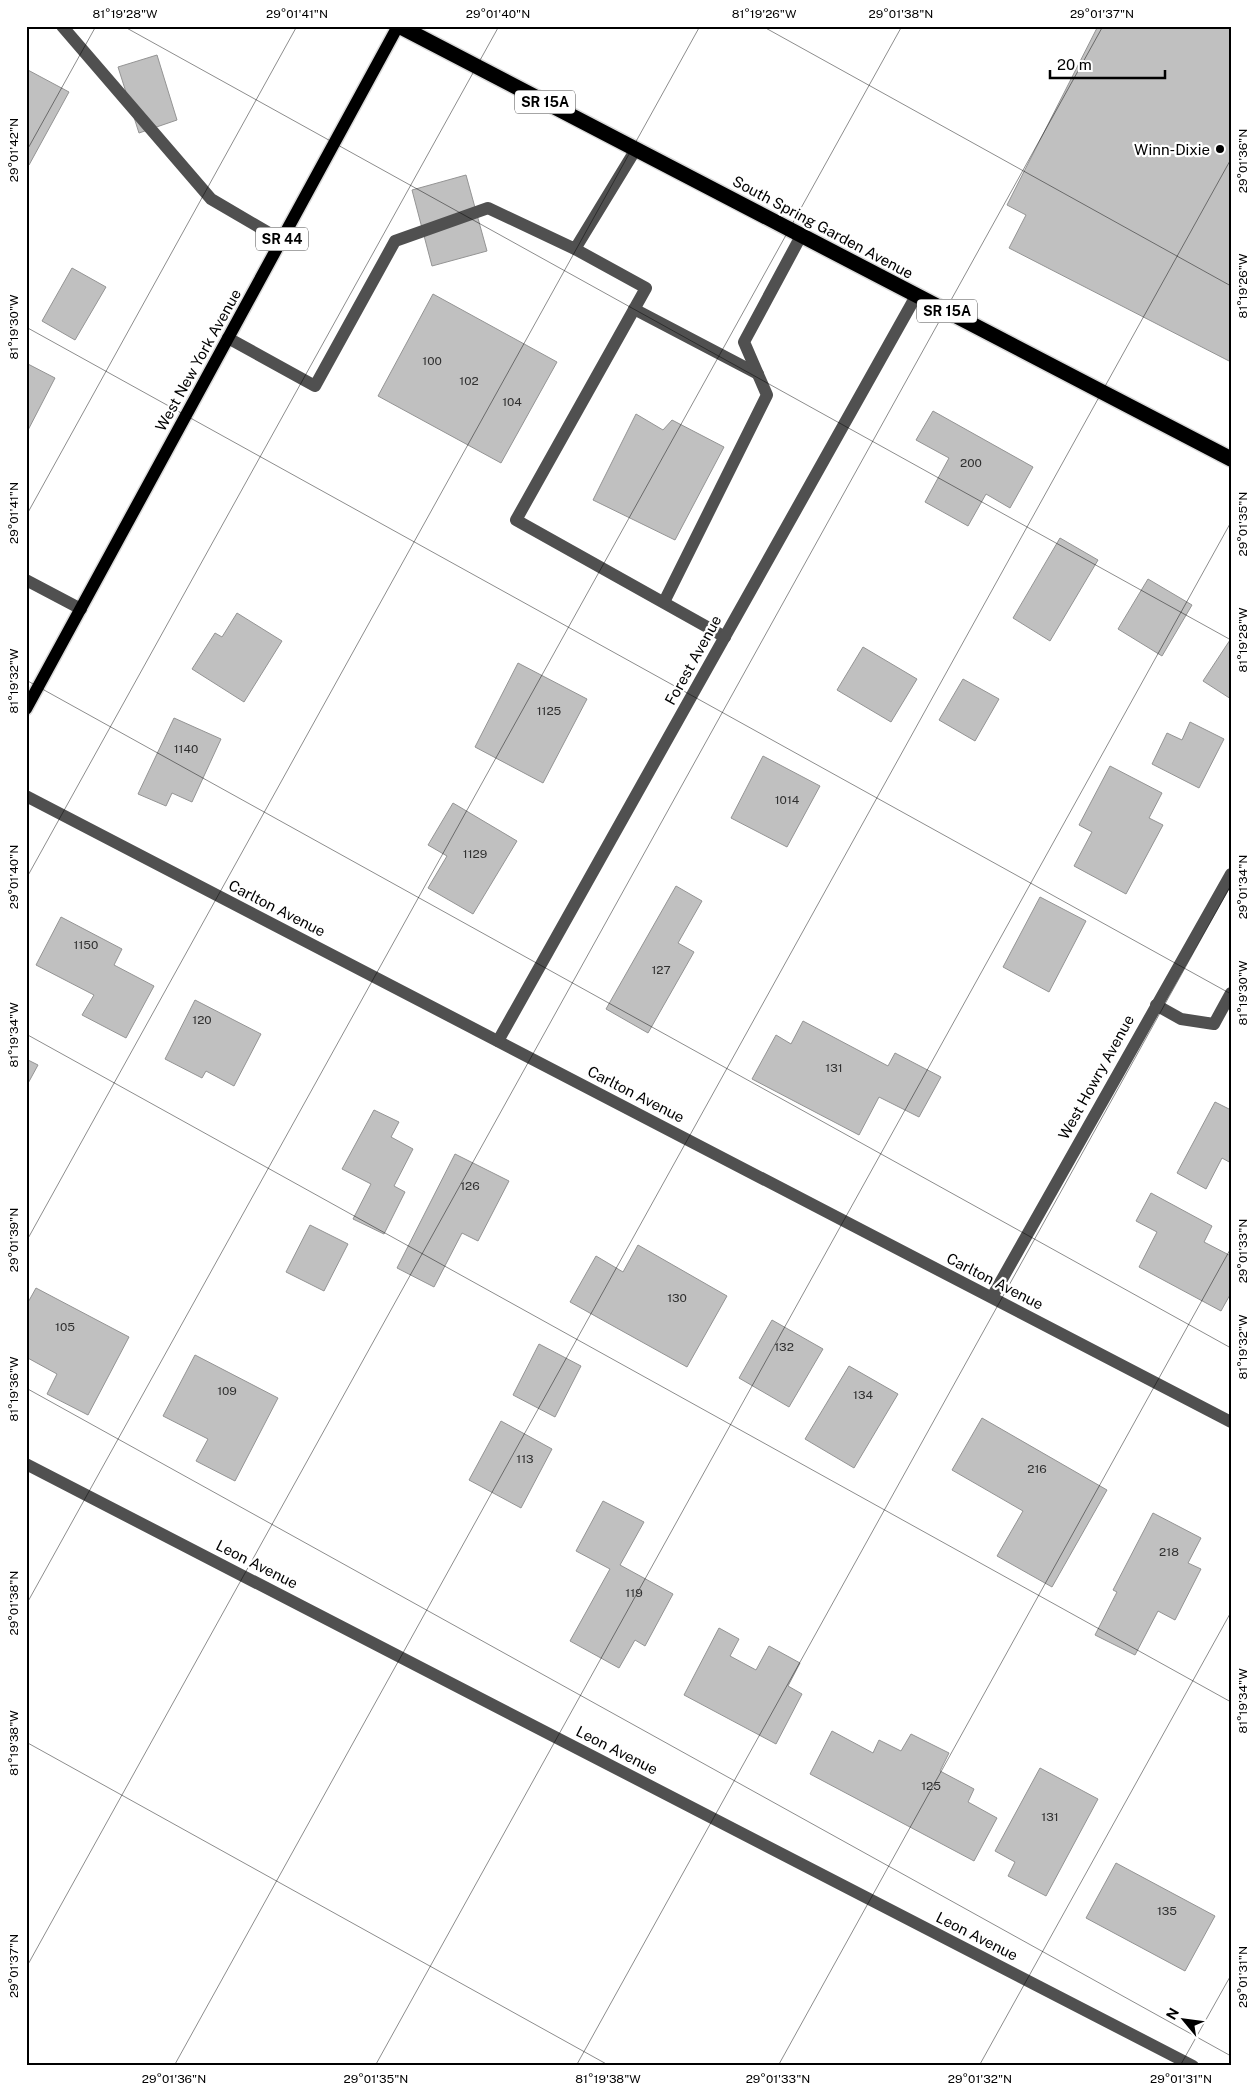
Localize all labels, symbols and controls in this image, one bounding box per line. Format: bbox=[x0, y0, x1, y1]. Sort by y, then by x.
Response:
text: 81°19'28"W bbox=[92, 7, 158, 21]
text: 29°01'41"N bbox=[266, 7, 328, 21]
text: 29°01'40"N bbox=[466, 7, 530, 21]
text: 81°19'26"W bbox=[732, 7, 797, 21]
text: 29°01'38"N bbox=[869, 7, 933, 21]
text: 29°01'37"N bbox=[1070, 7, 1134, 21]
scale bar bbox=[1050, 48, 1164, 80]
text: 20 m bbox=[1057, 56, 1092, 73]
road number: SR 15A bbox=[515, 90, 575, 114]
text: 29°01'42"N bbox=[7, 118, 21, 182]
text: 29°01'36"N bbox=[1236, 129, 1250, 193]
place label: Winn-Dixie bbox=[1134, 141, 1210, 158]
marker: Winn-Dixie bbox=[1214, 143, 1226, 155]
street label: South Spring Garden Avenue bbox=[730, 172, 916, 282]
road number: SR 44 bbox=[256, 228, 308, 250]
text: 81°19'26"W bbox=[1236, 253, 1250, 318]
street label: West New York Avenue bbox=[152, 286, 244, 434]
text: 81°19'30"W bbox=[7, 294, 21, 359]
road number: SR 15A bbox=[917, 300, 977, 322]
house number: 100 bbox=[422, 354, 442, 368]
house number: 102 bbox=[459, 374, 479, 388]
house number: 104 bbox=[502, 395, 522, 409]
house number: 200 bbox=[960, 456, 982, 470]
text: 29°01'41"N bbox=[7, 482, 21, 544]
text: 29°01'35"N bbox=[1236, 492, 1250, 556]
text: 81°19'28"W bbox=[1236, 607, 1250, 673]
street label: Forest Avenue bbox=[661, 612, 725, 708]
text: 81°19'32"W bbox=[7, 648, 21, 713]
house number: 1125 bbox=[537, 704, 562, 718]
house number: 1140 bbox=[174, 742, 198, 756]
house number: 1014 bbox=[775, 793, 800, 807]
text: 29°01'40"N bbox=[7, 845, 21, 909]
house number: 1129 bbox=[463, 847, 487, 861]
text: 29°01'34"N bbox=[1236, 855, 1250, 919]
street label: Carlton Avenue bbox=[226, 876, 328, 940]
house number: 1150 bbox=[74, 938, 98, 952]
text: 81°19'30"W bbox=[1236, 960, 1250, 1025]
house number: 127 bbox=[651, 963, 671, 977]
text: 81°19'34"W bbox=[7, 1002, 21, 1068]
street label: West Howry Avenue bbox=[1055, 1012, 1137, 1142]
house number: 120 bbox=[192, 1013, 212, 1027]
house number: 131 bbox=[825, 1061, 843, 1075]
street label: Carlton Avenue bbox=[585, 1062, 687, 1126]
house number: 126 bbox=[460, 1179, 480, 1193]
text: 29°01'39"N bbox=[7, 1208, 21, 1272]
text: 29°01'33"N bbox=[1236, 1219, 1250, 1283]
street label: Carlton Avenue bbox=[944, 1249, 1046, 1313]
house number: 130 bbox=[667, 1291, 687, 1305]
text: 81°19'32"W bbox=[1236, 1314, 1250, 1379]
house number: 105 bbox=[55, 1320, 75, 1334]
house number: 132 bbox=[774, 1340, 794, 1354]
text: 81°19'36"W bbox=[7, 1356, 21, 1422]
house number: 109 bbox=[217, 1384, 237, 1398]
house number: 134 bbox=[853, 1388, 873, 1402]
house number: 113 bbox=[516, 1452, 534, 1466]
house number: 216 bbox=[1027, 1462, 1047, 1476]
street label: Leon Avenue bbox=[213, 1536, 301, 1592]
house number: 218 bbox=[1159, 1545, 1179, 1559]
text: 29°01'38"N bbox=[7, 1571, 21, 1635]
house number: 119 bbox=[625, 1586, 643, 1600]
text: 81°19'34"W bbox=[1236, 1668, 1250, 1734]
text: 81°19'38"W bbox=[7, 1710, 21, 1776]
street label: Leon Avenue bbox=[573, 1722, 661, 1778]
house number: 125 bbox=[921, 1779, 941, 1793]
house number: 131 bbox=[1041, 1810, 1059, 1824]
house number: 135 bbox=[1157, 1904, 1177, 1918]
street label: Leon Avenue bbox=[933, 1908, 1021, 1964]
text: 29°01'37"N bbox=[7, 1934, 21, 1998]
text: 29°01'31"N bbox=[1236, 1946, 1250, 2008]
north arrow bbox=[1160, 1994, 1210, 2044]
text: N bbox=[1163, 2005, 1182, 2022]
text: 29°01'36"N bbox=[142, 2072, 206, 2086]
text: 29°01'35"N bbox=[344, 2072, 408, 2086]
text: 81°19'38"W bbox=[575, 2072, 641, 2086]
text: 29°01'33"N bbox=[746, 2072, 810, 2086]
text: 29°01'32"N bbox=[948, 2072, 1012, 2086]
text: 29°01'31"N bbox=[1150, 2072, 1212, 2086]

